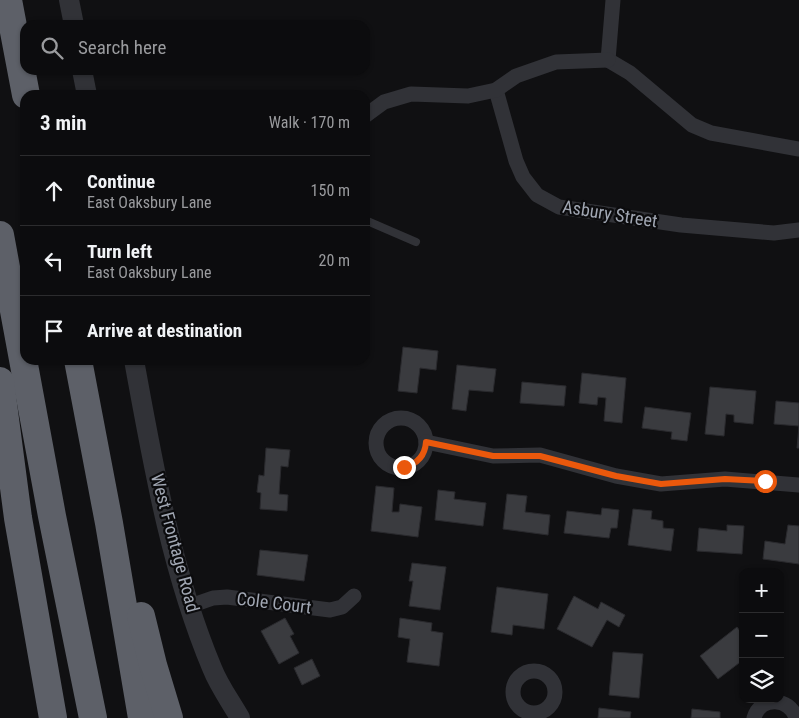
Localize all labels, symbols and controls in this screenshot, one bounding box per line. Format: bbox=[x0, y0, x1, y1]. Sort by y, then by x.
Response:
search box bbox=[20, 20, 370, 75]
icon: search bbox=[38, 34, 66, 62]
text: Search here bbox=[78, 36, 166, 59]
text: 3 min bbox=[40, 111, 87, 135]
text: Walk · 170 m bbox=[269, 113, 350, 132]
text: Continue bbox=[87, 170, 155, 193]
icon: ahead bbox=[40, 177, 68, 205]
text: 150 m bbox=[311, 181, 350, 200]
text: East Oaksbury Lane bbox=[87, 193, 212, 212]
street label: Asbury Street bbox=[561, 196, 659, 231]
text: Turn left bbox=[87, 240, 152, 263]
icon: left bbox=[40, 247, 68, 275]
text: 20 m bbox=[318, 251, 350, 270]
text: East Oaksbury Lane bbox=[87, 263, 212, 282]
icon: arrive bbox=[40, 317, 68, 345]
text: Arrive at destination bbox=[87, 319, 242, 342]
route end bbox=[393, 456, 416, 479]
route start bbox=[754, 470, 777, 493]
street label: West Frontage Road bbox=[147, 471, 204, 614]
map controls bbox=[739, 568, 784, 703]
button: + bbox=[739, 568, 784, 613]
street label: Cole Court bbox=[235, 588, 313, 618]
button: − bbox=[739, 613, 784, 658]
button: layers bbox=[739, 658, 784, 703]

